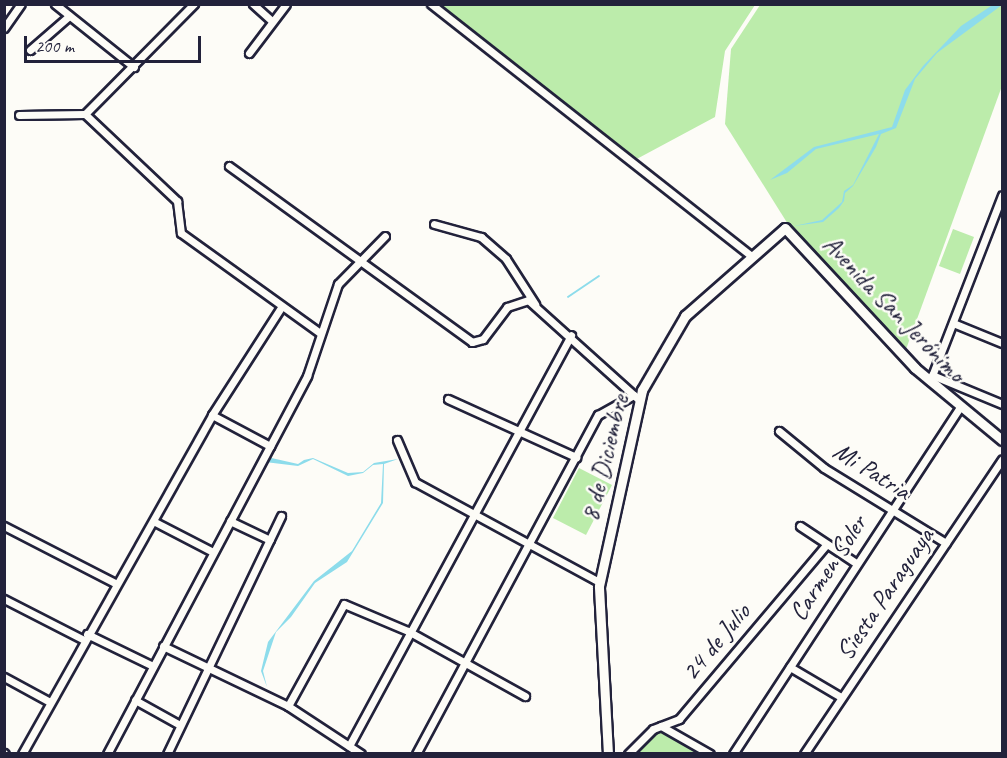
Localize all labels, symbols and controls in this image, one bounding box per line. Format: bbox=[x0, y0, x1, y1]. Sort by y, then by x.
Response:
scale bar bbox=[27, 24, 204, 62]
text: 200 m bbox=[35, 35, 74, 57]
street label: Avenida San Jerónimo bbox=[816, 229, 972, 389]
street label: 8 de Diciembre bbox=[574, 391, 636, 525]
street label: Mi Patria bbox=[827, 435, 917, 507]
street label: Carmen Soler bbox=[782, 510, 874, 626]
street label: Siesta Paraguaya bbox=[829, 522, 941, 666]
street label: 24 de Julio bbox=[675, 597, 757, 687]

